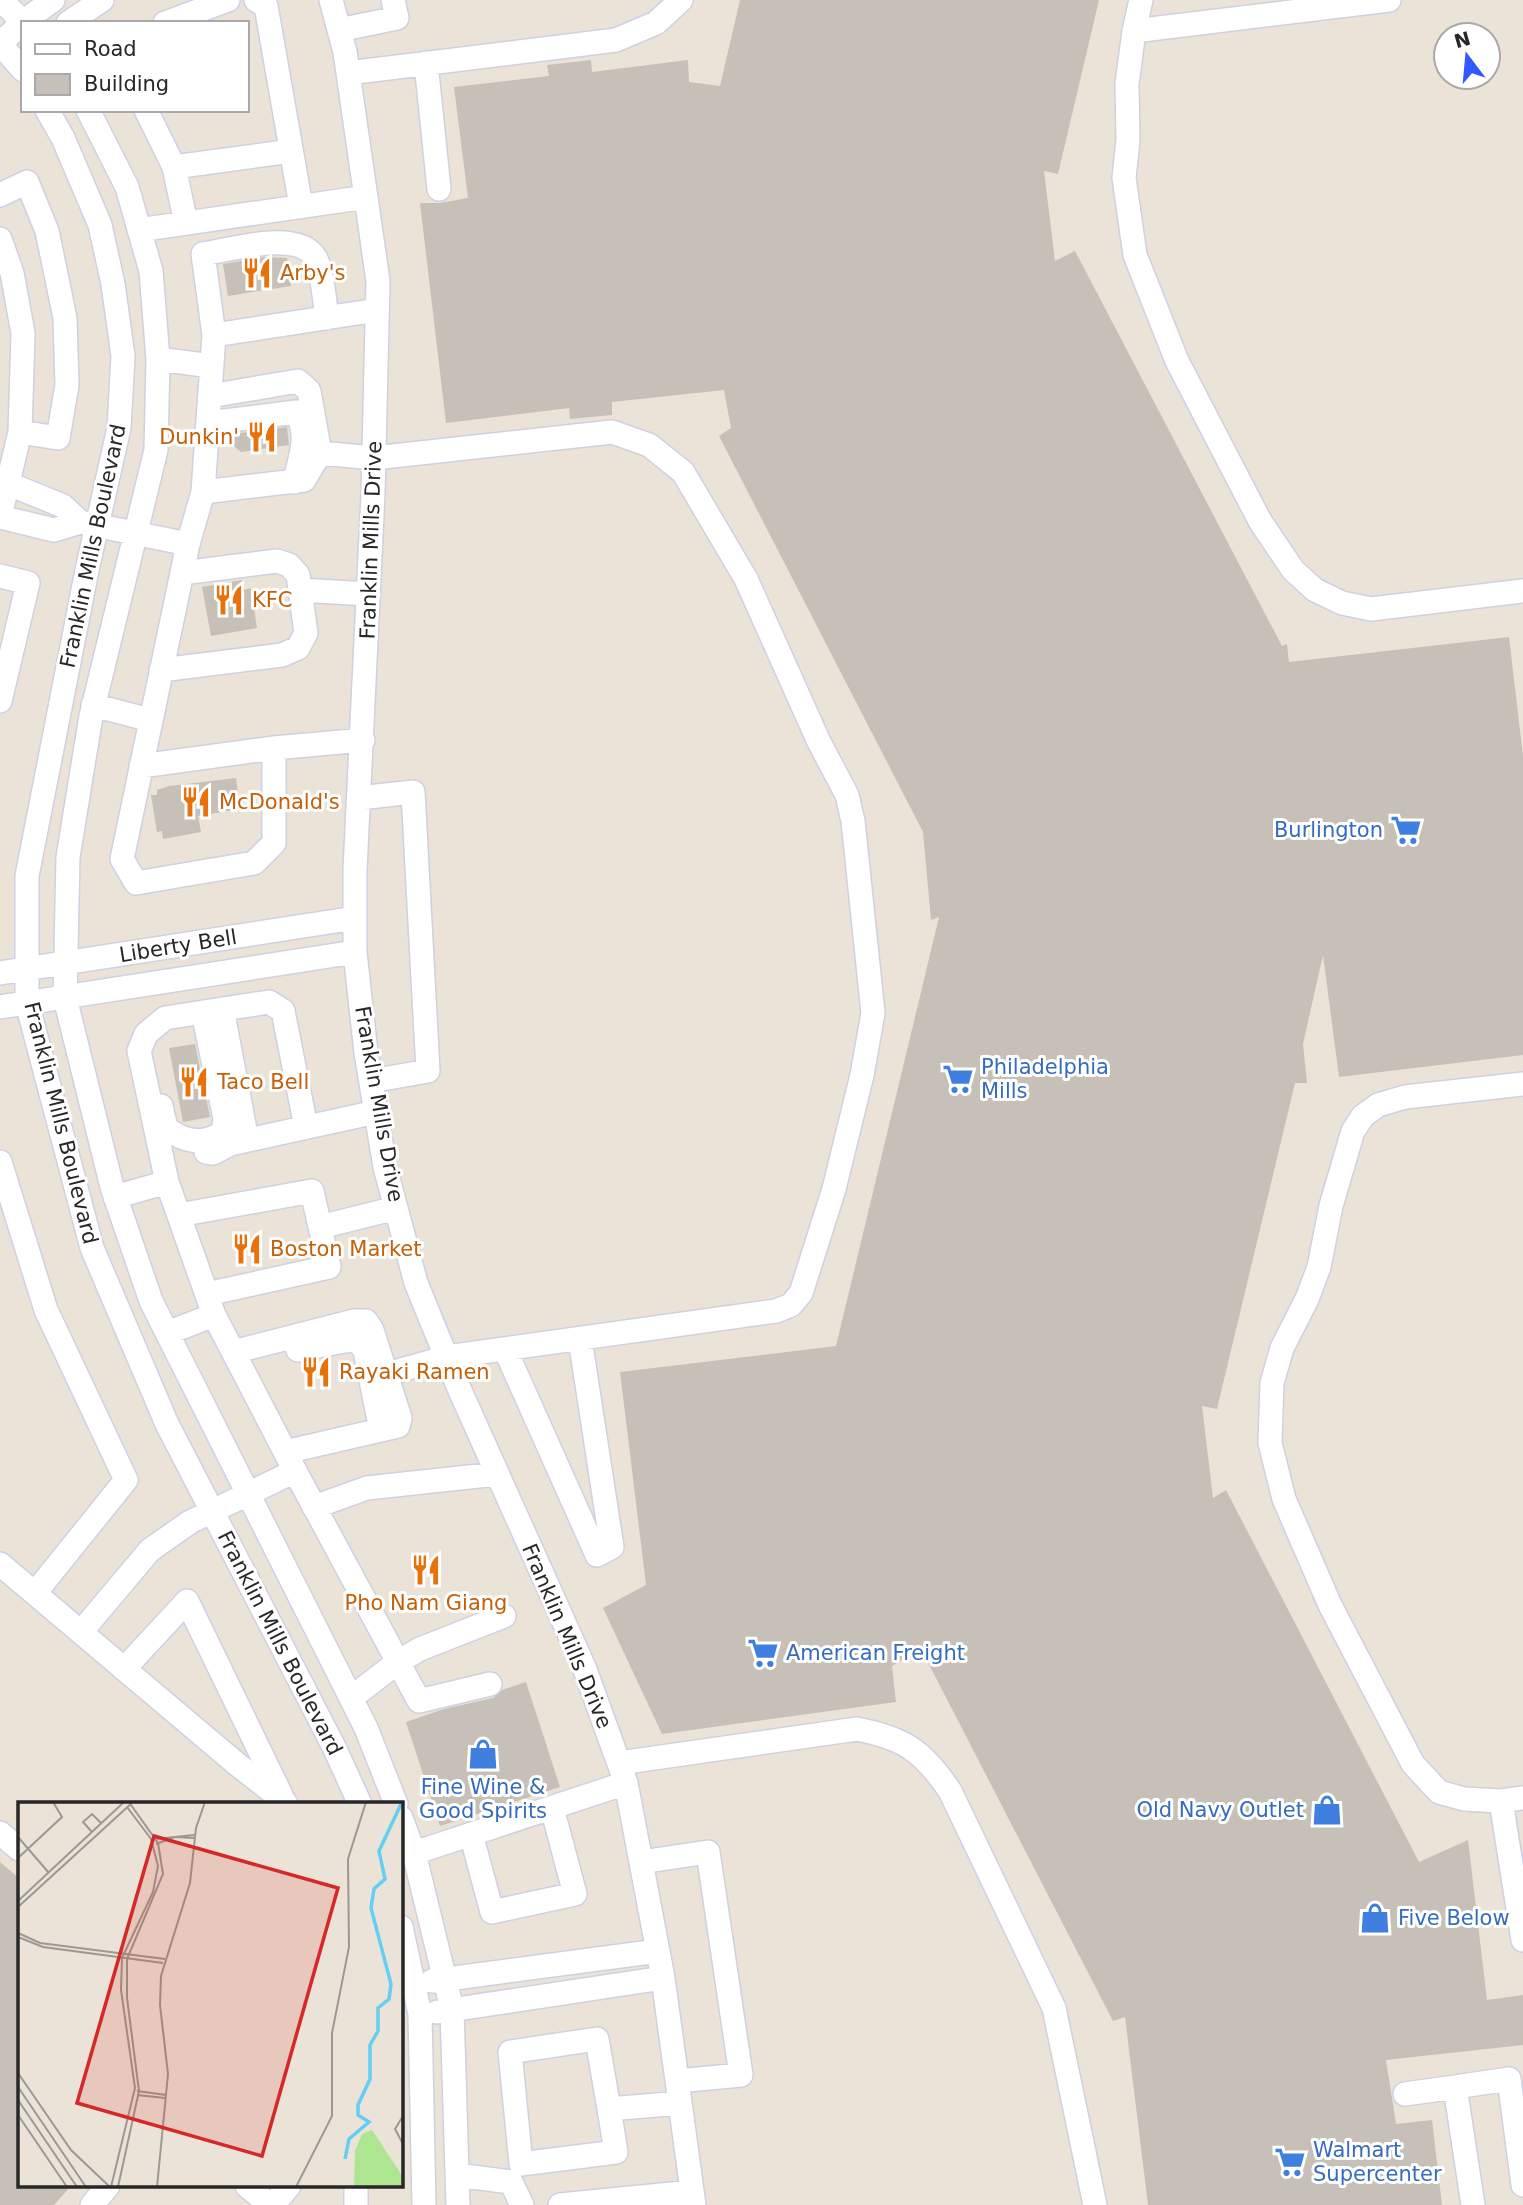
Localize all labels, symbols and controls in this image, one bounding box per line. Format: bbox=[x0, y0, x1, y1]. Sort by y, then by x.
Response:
legend bbox=[21, 21, 248, 112]
north arrow bbox=[1432, 21, 1502, 91]
text: N bbox=[1452, 27, 1473, 52]
text: Road bbox=[84, 37, 137, 61]
text: Building bbox=[84, 72, 169, 96]
restaurant icon: Arby's bbox=[240, 256, 274, 290]
place label: Arby's bbox=[280, 261, 345, 285]
restaurant icon: Dunkin' bbox=[245, 420, 279, 454]
street label: Franklin Mills Boulevard bbox=[55, 422, 131, 670]
place label: Dunkin' bbox=[159, 425, 239, 449]
street label: Franklin Mills Drive bbox=[356, 440, 386, 640]
restaurant icon: KFC bbox=[212, 583, 246, 617]
place label: KFC bbox=[252, 588, 293, 612]
restaurant icon: McDonald's bbox=[179, 785, 213, 819]
place label: McDonald's bbox=[219, 790, 340, 814]
supermarket icon: Burlington bbox=[1389, 813, 1423, 847]
place label: Burlington bbox=[1274, 818, 1383, 842]
street label: Liberty Bell bbox=[117, 925, 239, 967]
street label: Franklin Mills Boulevard bbox=[19, 999, 103, 1247]
street label: Franklin Mills Drive bbox=[350, 1004, 408, 1204]
place label: Philadelphia Mills bbox=[981, 1055, 1109, 1103]
supermarket icon: Philadelphia Mills bbox=[941, 1062, 975, 1096]
restaurant icon: Taco Bell bbox=[177, 1065, 211, 1099]
place label: Taco Bell bbox=[216, 1070, 309, 1094]
restaurant icon: Boston Market bbox=[230, 1232, 264, 1266]
place label: Boston Market bbox=[270, 1237, 421, 1261]
restaurant icon: Rayaki Ramen bbox=[299, 1355, 333, 1389]
place label: Rayaki Ramen bbox=[339, 1360, 490, 1384]
street label: Franklin Mills Boulevard bbox=[213, 1527, 347, 1759]
street label: Franklin Mills Drive bbox=[517, 1540, 617, 1732]
restaurant icon: Pho Nam Giang bbox=[409, 1553, 443, 1587]
place label: Pho Nam Giang bbox=[345, 1591, 507, 1615]
supermarket icon: American Freight bbox=[746, 1636, 780, 1670]
place label: American Freight bbox=[786, 1641, 965, 1665]
shop icon: Fine Wine & Good Spirits bbox=[466, 1737, 500, 1771]
place label: Fine Wine & Good Spirits bbox=[419, 1775, 547, 1823]
shop icon: Old Navy Outlet bbox=[1310, 1793, 1344, 1827]
place label: Old Navy Outlet bbox=[1136, 1798, 1304, 1822]
inset map bbox=[18, 1802, 402, 2188]
shop icon: Five Below bbox=[1358, 1901, 1392, 1935]
place label: Five Below bbox=[1398, 1906, 1510, 1930]
place label: Walmart Supercenter bbox=[1313, 2138, 1442, 2186]
supermarket icon: Walmart Supercenter bbox=[1273, 2145, 1307, 2179]

